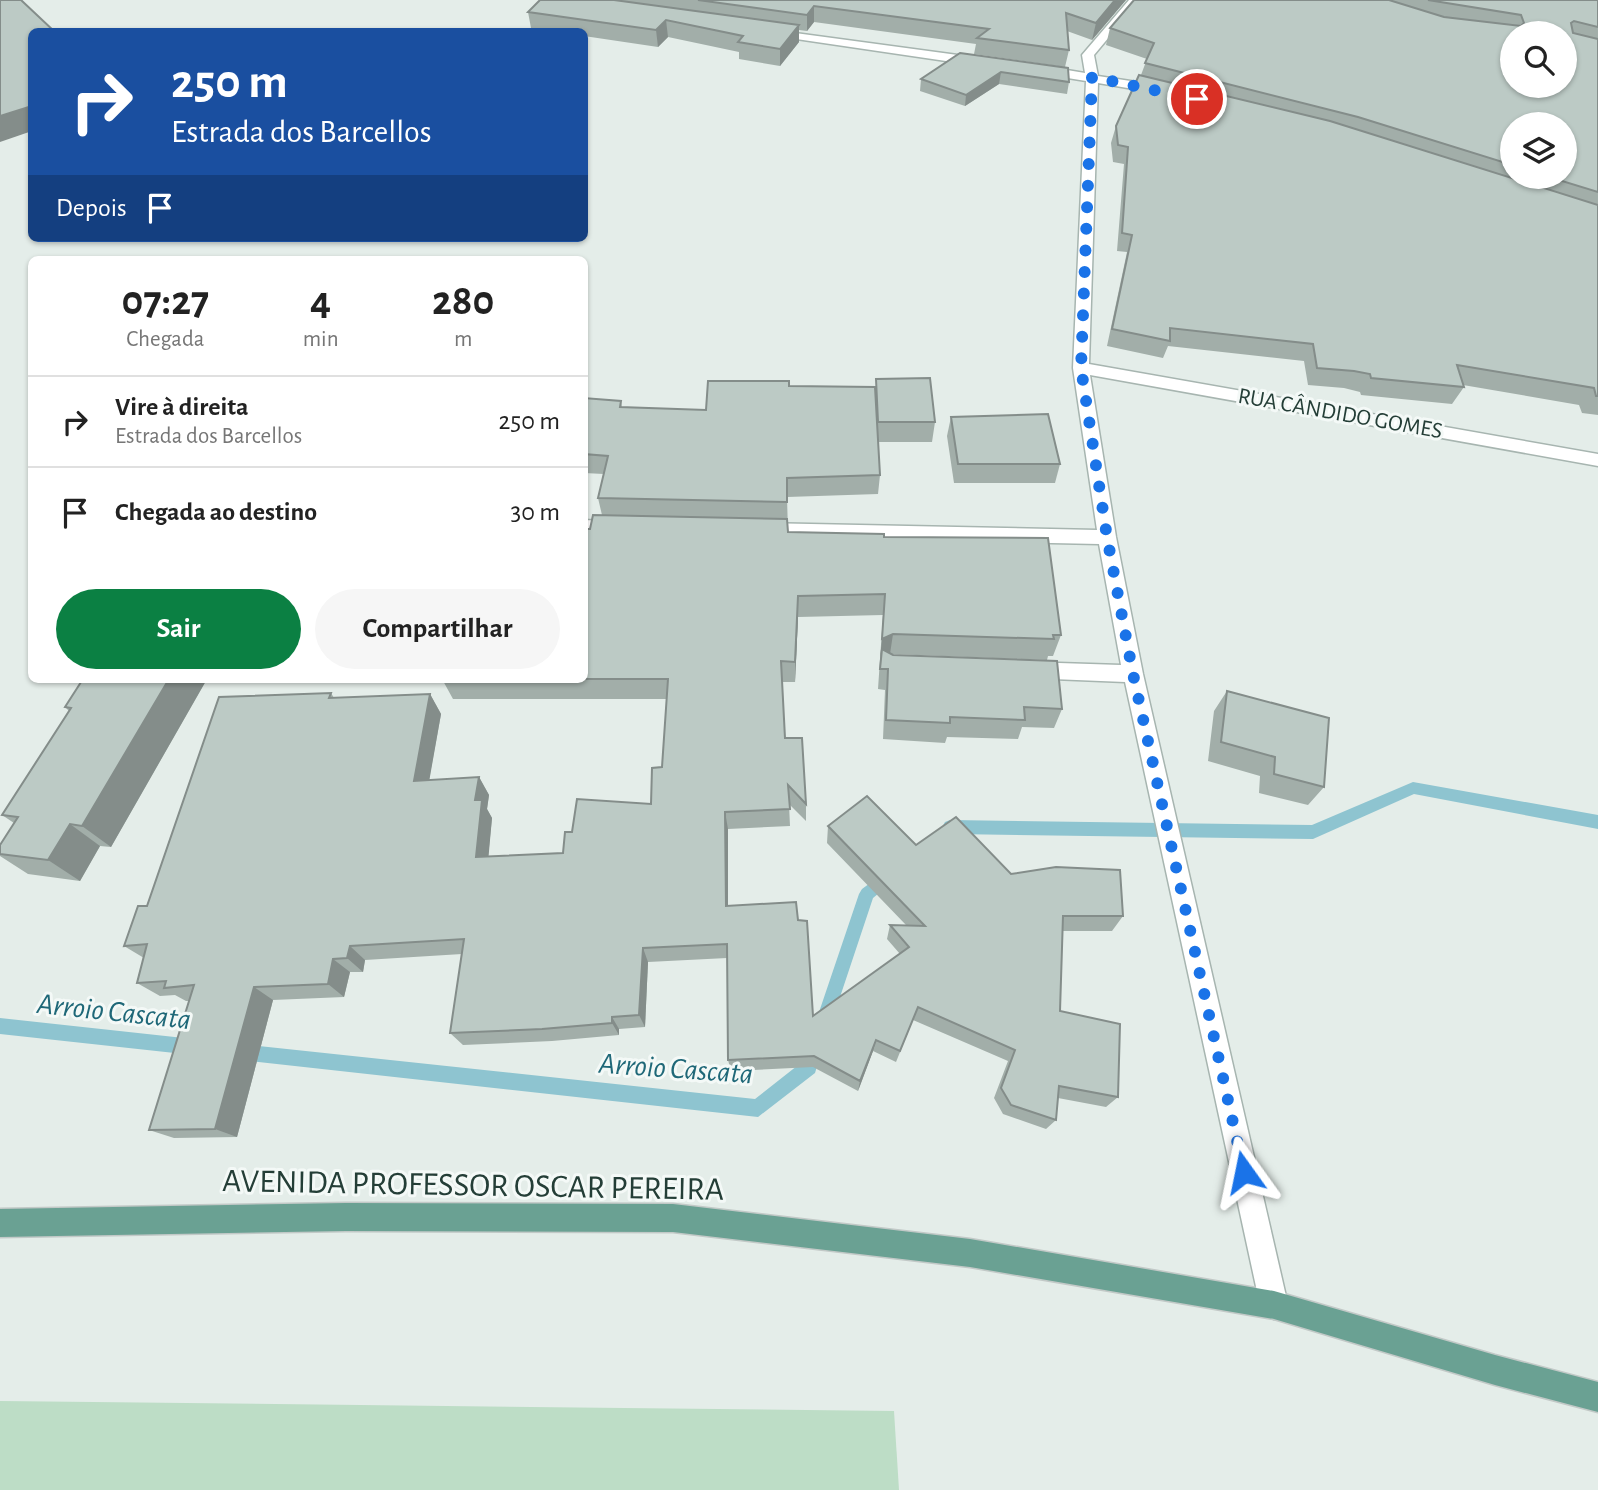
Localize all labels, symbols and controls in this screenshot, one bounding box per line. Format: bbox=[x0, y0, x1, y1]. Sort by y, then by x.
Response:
map controls bbox=[1500, 21, 1577, 189]
button: search bbox=[1500, 21, 1577, 98]
icon: right bbox=[56, 56, 147, 147]
text: 250 m bbox=[171, 58, 288, 107]
pin bbox=[1167, 69, 1227, 129]
icon: arrive bbox=[1178, 80, 1216, 118]
button: layers bbox=[1500, 112, 1577, 189]
text: Estrada dos Barcellos bbox=[171, 116, 432, 148]
icon: arrive bbox=[141, 189, 179, 227]
text: Depois bbox=[56, 195, 127, 221]
text: 07:27 bbox=[122, 280, 209, 322]
text: 4 bbox=[310, 280, 331, 322]
text: 280 bbox=[432, 280, 494, 322]
text: Chegada bbox=[126, 328, 205, 351]
text: min bbox=[303, 328, 339, 351]
text: m bbox=[454, 328, 472, 351]
street label: RUA CÂNDIDO GOMES bbox=[1236, 382, 1445, 443]
text: Vire à direita bbox=[115, 394, 249, 420]
icon: right bbox=[56, 403, 94, 441]
text: 250 m bbox=[498, 408, 560, 434]
text: Estrada dos Barcellos bbox=[115, 425, 302, 448]
icon: arrive bbox=[56, 494, 94, 532]
text: Chegada ao destino bbox=[115, 499, 317, 525]
text: 30 m bbox=[510, 499, 560, 525]
button: Sair bbox=[56, 589, 301, 669]
button: Compartilhar bbox=[315, 589, 560, 669]
water label: Arroio Cascata bbox=[35, 989, 192, 1035]
water label: Arroio Cascata bbox=[597, 1049, 754, 1089]
position arrow bbox=[1207, 1135, 1281, 1209]
street label: AVENIDA PROFESSOR OSCAR PEREIRA bbox=[222, 1165, 724, 1207]

